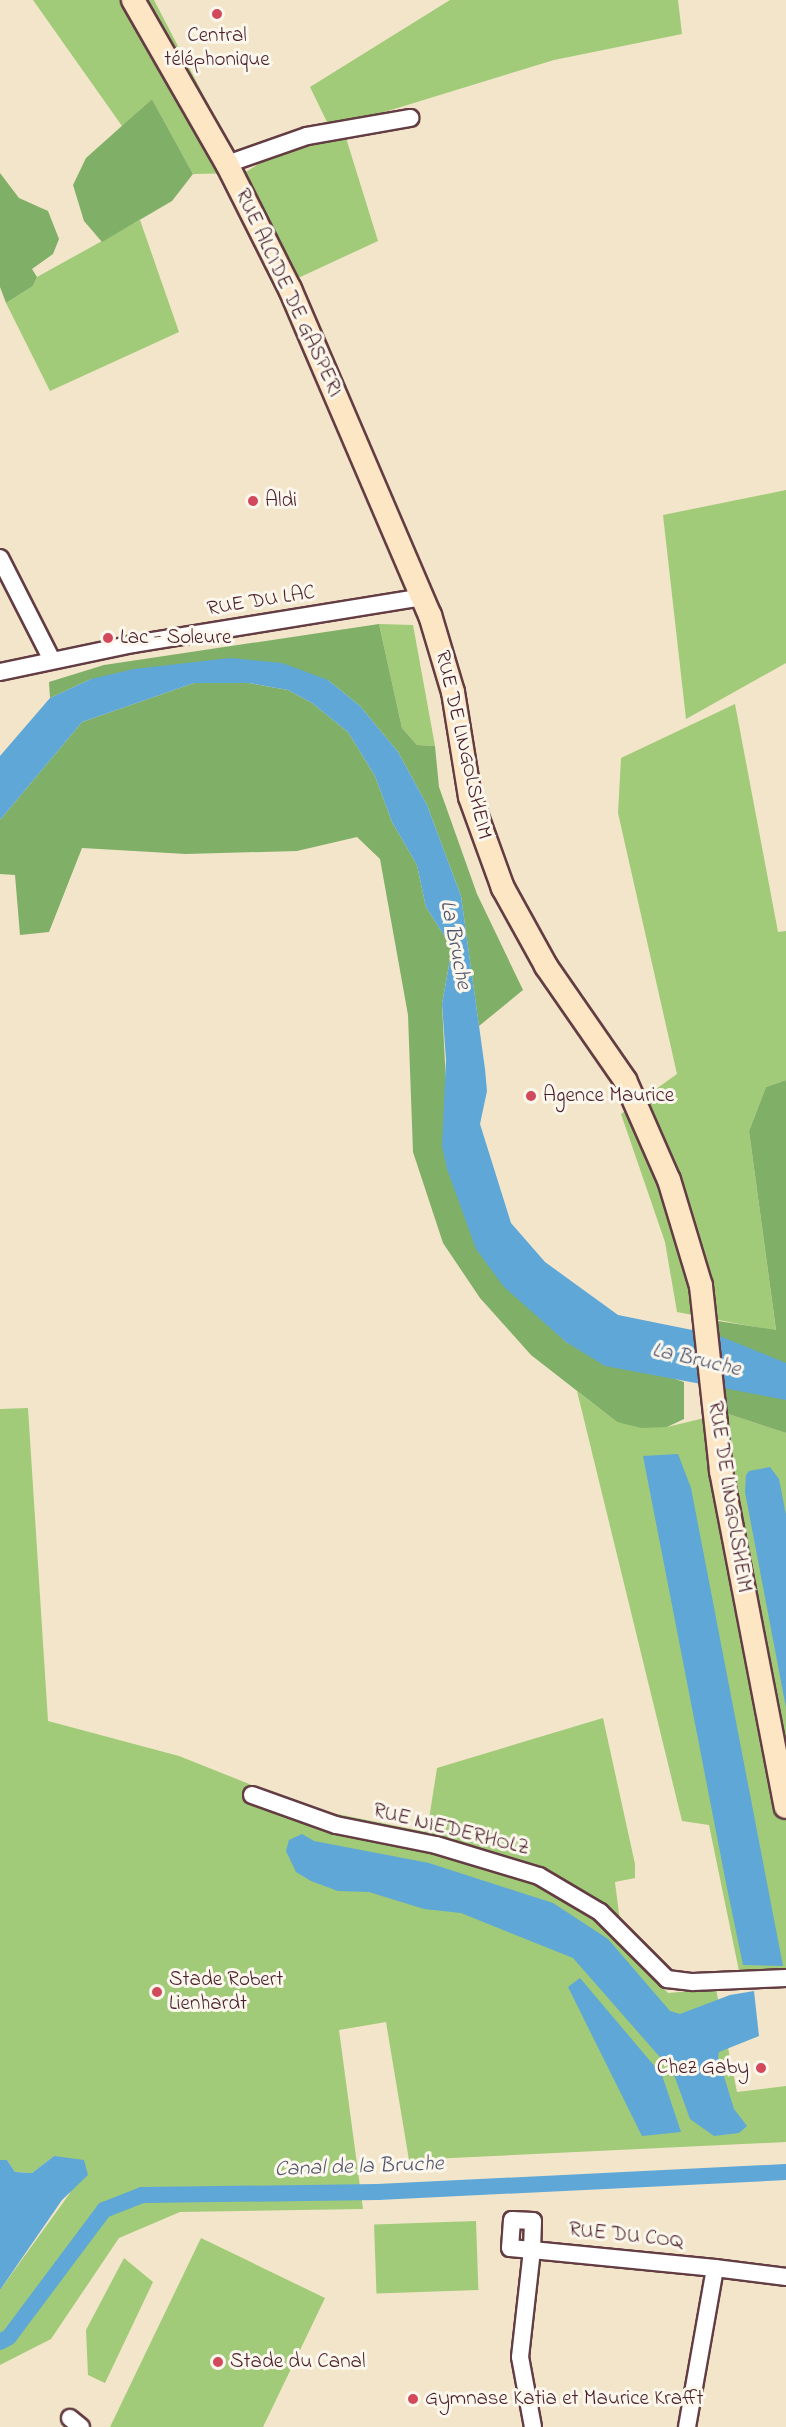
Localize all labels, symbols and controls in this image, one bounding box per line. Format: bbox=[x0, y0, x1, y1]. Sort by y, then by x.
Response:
marker: Central téléphonique bbox=[210, 7, 224, 21]
place label: Central téléphonique bbox=[164, 23, 270, 73]
street label: RUE ALCIDE DE GASPERI bbox=[229, 185, 347, 401]
place label: Aldi bbox=[265, 488, 297, 514]
marker: Aldi bbox=[246, 494, 260, 508]
street label: RUE DU LAC bbox=[205, 580, 317, 622]
place label: Lac - Soleure bbox=[120, 625, 231, 651]
marker: Lac - Soleure bbox=[101, 631, 115, 645]
street label: RUE DE LINGOLSHEIM bbox=[429, 648, 497, 842]
water label: La Bruche bbox=[432, 898, 476, 992]
place label: Agence Maurice bbox=[543, 1083, 674, 1109]
marker: Agence Maurice bbox=[524, 1089, 538, 1103]
water label: La Bruche bbox=[649, 1338, 743, 1384]
street label: RUE DE LINGOLSHEIM bbox=[701, 1400, 757, 1594]
street label: RUE NIEDERHOLZ bbox=[370, 1798, 532, 1862]
place label: Stade Robert Lienhardt bbox=[169, 1967, 283, 2017]
marker: Stade Robert Lienhardt bbox=[150, 1985, 164, 1999]
place label: Chez Gaby bbox=[657, 2055, 749, 2081]
marker: Chez Gaby bbox=[754, 2061, 768, 2075]
water label: Canal de la Bruche bbox=[274, 2152, 444, 2184]
street label: RUE DU COQ bbox=[567, 2217, 685, 2255]
place label: Stade du Canal bbox=[230, 2349, 365, 2375]
marker: Stade du Canal bbox=[211, 2355, 225, 2369]
place label: Gymnase Katia et Maurice Krafft bbox=[425, 2386, 703, 2412]
marker: Gymnase Katia et Maurice Krafft bbox=[406, 2392, 420, 2406]

